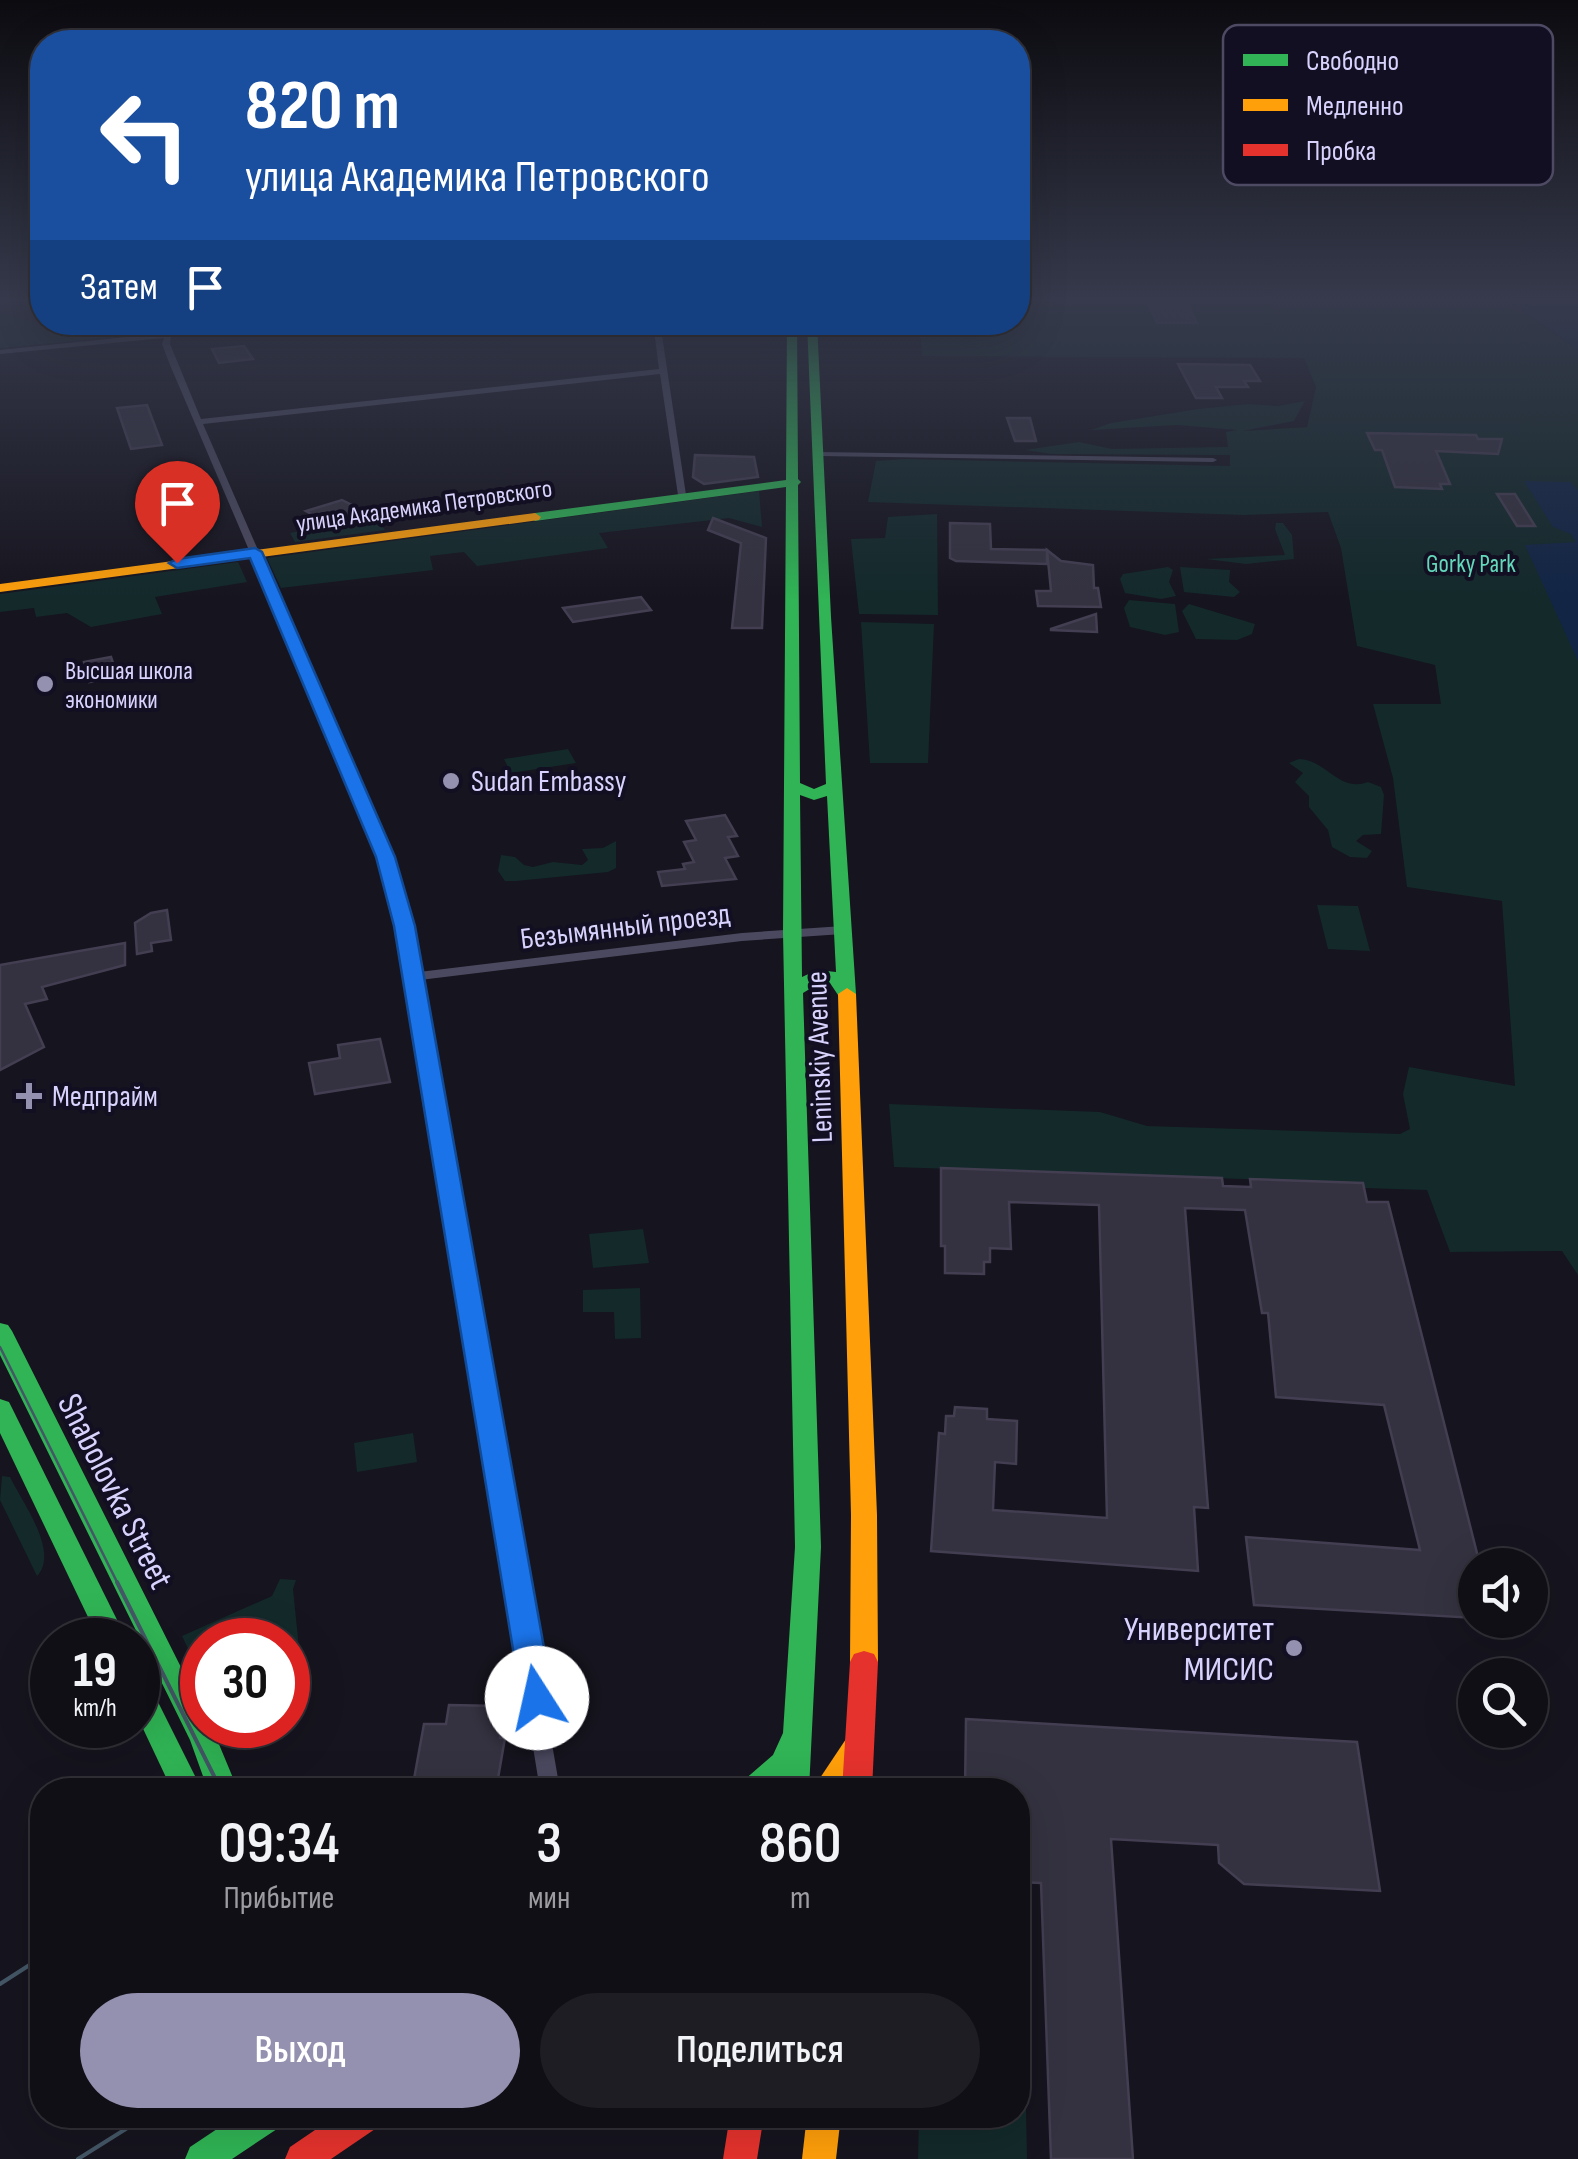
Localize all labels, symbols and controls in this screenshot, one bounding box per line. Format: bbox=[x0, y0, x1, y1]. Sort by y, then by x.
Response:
legend bbox=[1223, 25, 1553, 185]
text: Свободно bbox=[1306, 45, 1399, 78]
text: 820 m bbox=[245, 65, 400, 149]
icon: left bbox=[80, 70, 210, 200]
text: Медленно bbox=[1306, 90, 1404, 123]
text: Пробка bbox=[1306, 135, 1376, 168]
text: улица Академика Петровского bbox=[245, 150, 710, 205]
icon: arrive bbox=[178, 260, 233, 315]
text: Затем bbox=[80, 265, 158, 310]
pin bbox=[135, 461, 220, 564]
street label: улица Академика Петровского bbox=[294, 473, 554, 540]
icon: arrive bbox=[150, 476, 205, 531]
park label: Gorky Park bbox=[1426, 549, 1516, 580]
place label: Высшая школа экономики bbox=[65, 656, 193, 716]
marker: Высшая школа экономики bbox=[34, 673, 56, 695]
place label: Sudan Embassy bbox=[471, 764, 627, 800]
marker: Sudan Embassy bbox=[440, 770, 462, 792]
street label: Безымянный проезд bbox=[518, 896, 732, 958]
street label: Leninskiy Avenue bbox=[799, 971, 841, 1143]
place label: Медпрайм bbox=[52, 1079, 158, 1115]
marker: Медпрайм bbox=[16, 1083, 42, 1109]
street label: Shabolovka Street bbox=[47, 1387, 182, 1596]
map controls bbox=[1458, 1548, 1548, 1748]
button: sound bbox=[1458, 1548, 1548, 1638]
place label: Университет МИСИС bbox=[1124, 1608, 1274, 1691]
speed limit sign: 30 bbox=[180, 1618, 310, 1748]
marker: Университет МИСИС bbox=[1283, 1637, 1305, 1659]
text: 19 bbox=[73, 1641, 117, 1701]
position arrow bbox=[485, 1646, 589, 1750]
button: search bbox=[1458, 1658, 1548, 1748]
text: km/h bbox=[73, 1693, 117, 1724]
text: 09:34 bbox=[218, 1808, 339, 1880]
text: 3 bbox=[536, 1808, 562, 1880]
text: 860 bbox=[759, 1808, 842, 1880]
text: Прибытие bbox=[224, 1879, 334, 1918]
text: мин bbox=[528, 1879, 570, 1918]
text: m bbox=[790, 1879, 810, 1918]
button: Выход bbox=[80, 1993, 520, 2108]
button: Поделиться bbox=[540, 1993, 980, 2108]

